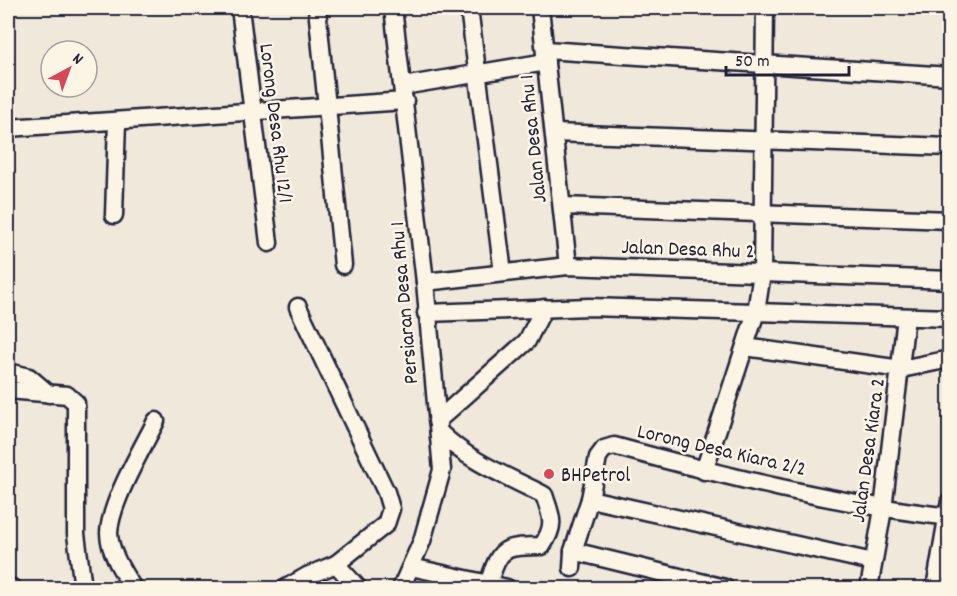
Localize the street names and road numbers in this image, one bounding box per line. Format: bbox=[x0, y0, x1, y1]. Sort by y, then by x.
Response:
street label: Lorong Desa Rhu 12/1 bbox=[249, 42, 299, 205]
street label: Jalan Desa Rhu 1 bbox=[513, 73, 557, 204]
street label: Persiaran Desa Rhu 1 bbox=[384, 220, 428, 385]
street label: Jalan Desa Rhu 2 bbox=[621, 234, 755, 268]
street label: Jalan Desa Kiara 2 bbox=[845, 376, 895, 525]
street label: Lorong Desa Kiara 2/2 bbox=[634, 418, 809, 486]

